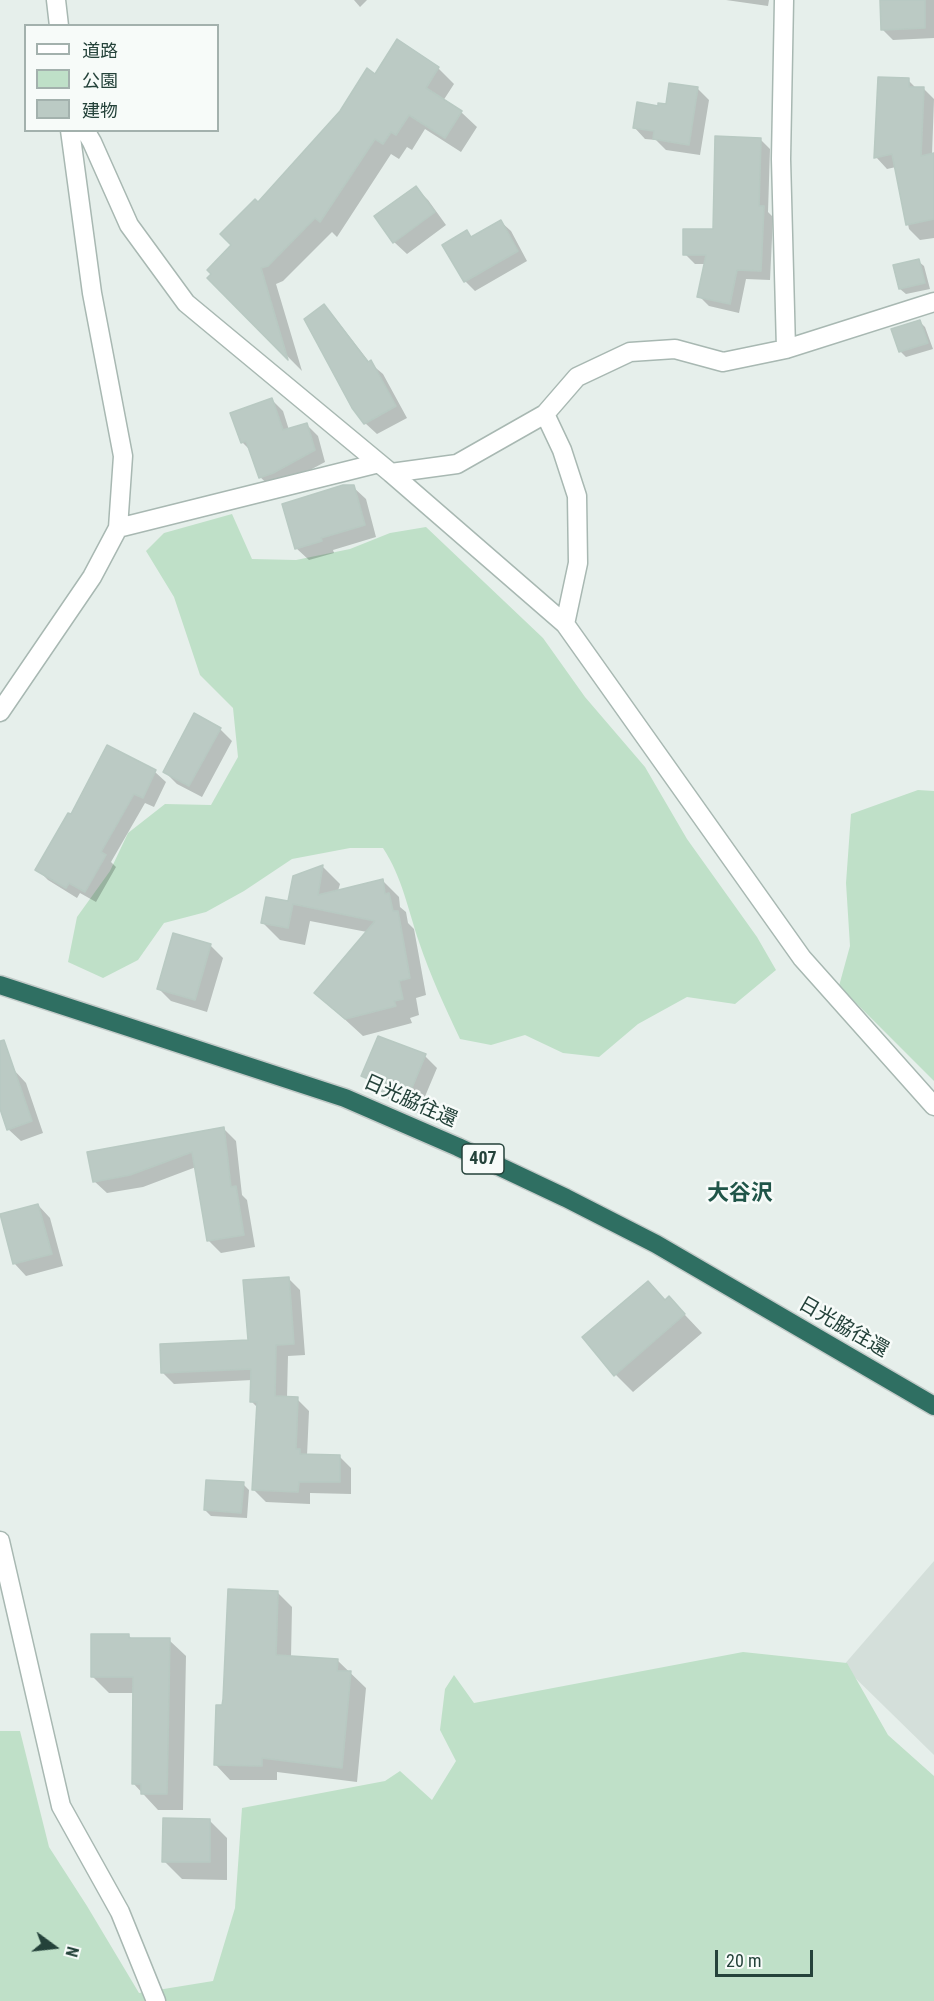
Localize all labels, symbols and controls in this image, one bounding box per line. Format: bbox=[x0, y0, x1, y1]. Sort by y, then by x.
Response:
legend bbox=[24, 24, 219, 132]
text: 道路 bbox=[82, 40, 118, 61]
text: 公園 bbox=[82, 70, 118, 91]
text: 建物 bbox=[82, 100, 118, 121]
street label: 日光脇往還 bbox=[359, 1071, 461, 1133]
road number: 407 bbox=[462, 1144, 504, 1174]
district label: 大谷沢 bbox=[707, 1181, 773, 1207]
street label: 日光脇往還 bbox=[794, 1293, 892, 1363]
north arrow bbox=[24, 1917, 84, 1977]
scale bar bbox=[718, 1938, 816, 1976]
text: N bbox=[61, 1945, 82, 1959]
text: 20 m bbox=[726, 1950, 761, 1971]

